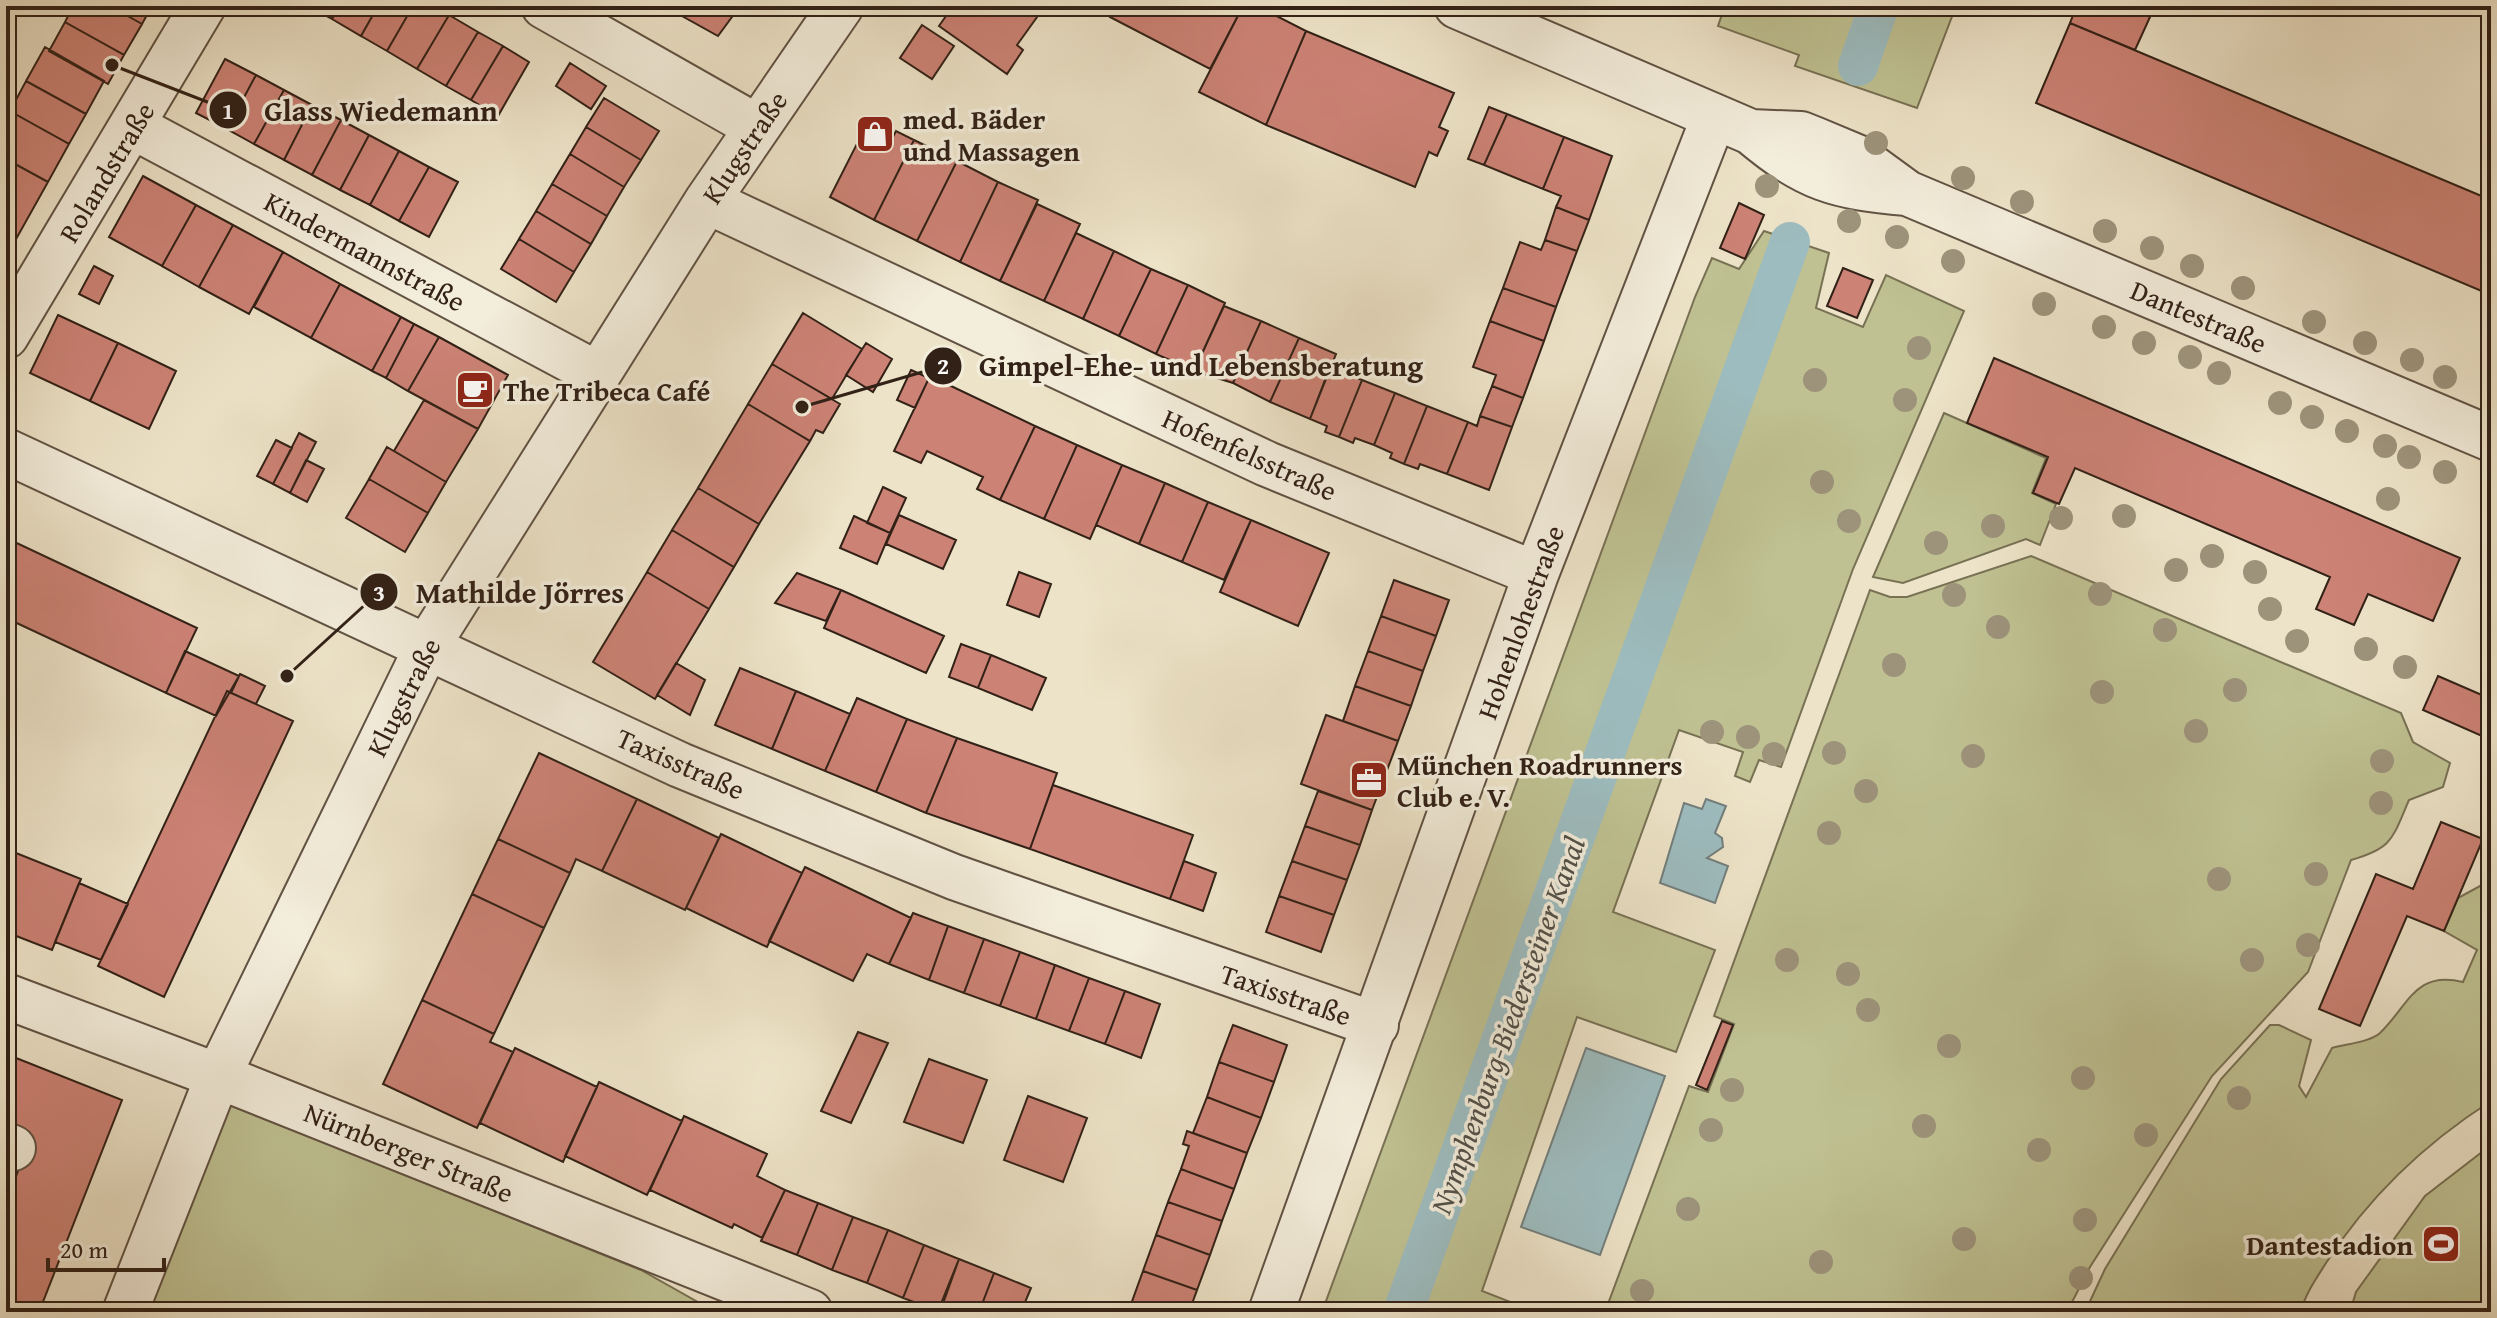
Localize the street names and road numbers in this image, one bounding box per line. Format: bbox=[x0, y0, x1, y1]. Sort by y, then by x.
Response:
street label: Klugstraße bbox=[691, 82, 797, 212]
street label: Rolandstraße bbox=[48, 94, 164, 250]
street label: Kindermannstraße bbox=[257, 181, 473, 321]
street label: Dantestraße bbox=[2125, 269, 2273, 363]
street label: Hofenfelsstraße bbox=[1156, 397, 1344, 511]
street label: Hohenlohestraße bbox=[1466, 519, 1574, 725]
street label: Klugstraße bbox=[356, 630, 450, 764]
street label: Taxisstraße bbox=[610, 717, 752, 809]
street label: Taxisstraße bbox=[1215, 952, 1357, 1036]
street label: Nürnberger Straße bbox=[298, 1091, 520, 1213]

